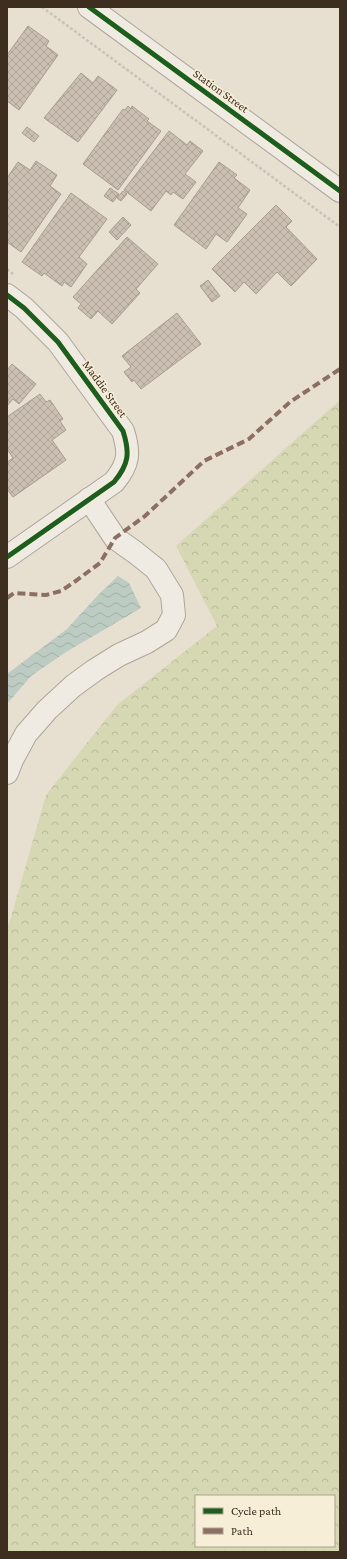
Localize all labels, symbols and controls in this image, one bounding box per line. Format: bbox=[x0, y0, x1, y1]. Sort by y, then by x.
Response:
street label: Station Street bbox=[191, 66, 252, 116]
street label: Maddie Street bbox=[80, 358, 131, 421]
legend bbox=[195, 1495, 335, 1547]
text: Cycle path bbox=[231, 1504, 282, 1518]
text: Path bbox=[231, 1524, 253, 1538]

